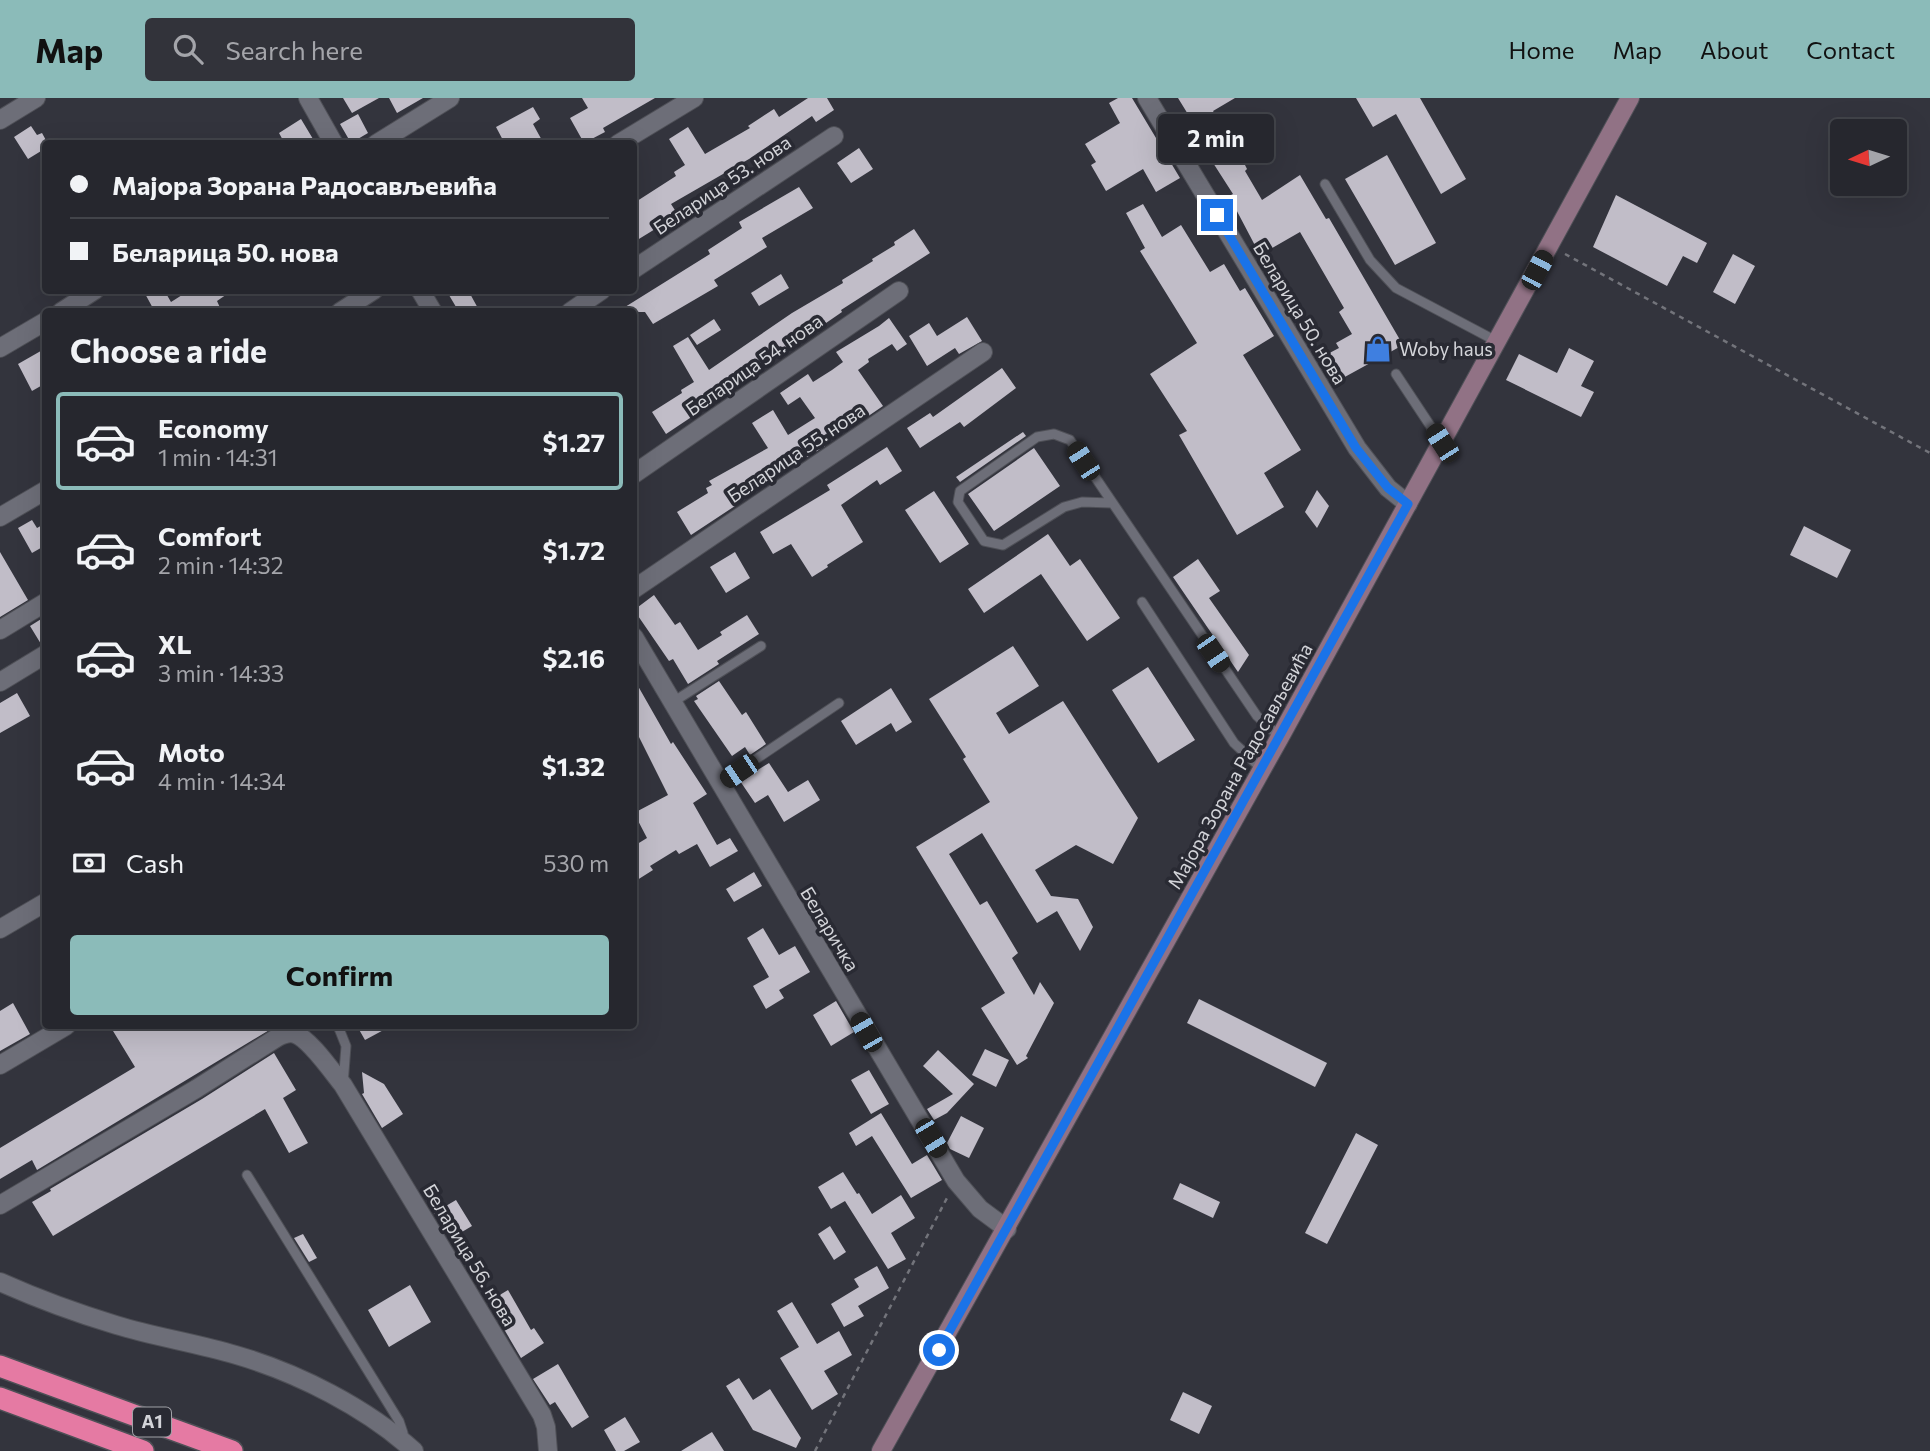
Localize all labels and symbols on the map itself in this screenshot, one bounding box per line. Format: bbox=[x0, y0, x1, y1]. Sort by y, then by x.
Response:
callout: 2 min bbox=[1159, 114, 1275, 162]
north arrow bbox=[1830, 119, 1908, 196]
street label: Беларица 53. нова bbox=[649, 130, 795, 239]
route end bbox=[1201, 199, 1233, 231]
street label: Беларица 50. нова bbox=[1249, 237, 1352, 388]
car bbox=[1518, 247, 1557, 293]
street label: Беларица 54. нова bbox=[681, 309, 827, 420]
shop icon: Woby haus bbox=[1363, 334, 1393, 364]
place label: Woby haus bbox=[1399, 337, 1493, 360]
street label: Беларица 55. нова bbox=[723, 398, 869, 507]
car bbox=[1422, 420, 1463, 466]
car bbox=[1063, 438, 1104, 484]
car bbox=[1193, 630, 1234, 676]
street label: Мајора Зорана Радосављевића bbox=[1162, 639, 1317, 893]
car bbox=[716, 751, 763, 791]
street label: Беларичка bbox=[796, 882, 865, 975]
car bbox=[847, 1009, 886, 1055]
car bbox=[912, 1115, 951, 1161]
street label: Беларица 56. нова bbox=[419, 1180, 522, 1330]
route start bbox=[923, 1334, 955, 1366]
road number: A1 bbox=[133, 1408, 171, 1436]

